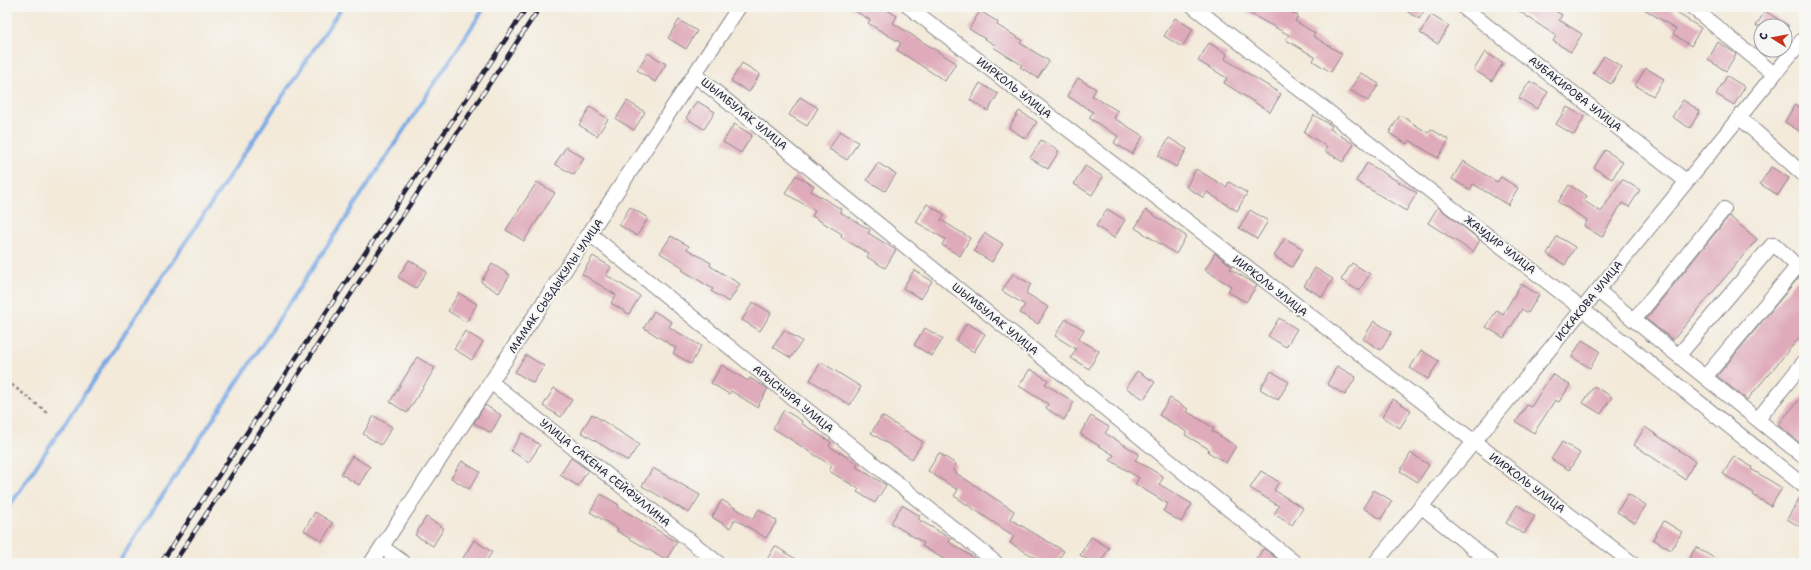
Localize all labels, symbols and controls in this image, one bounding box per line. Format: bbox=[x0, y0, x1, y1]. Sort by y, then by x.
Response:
north arrow bbox=[1753, 18, 1793, 58]
text: С bbox=[1756, 31, 1772, 41]
street label: АУБАКИРОВА УЛИЦА bbox=[1525, 53, 1625, 135]
street label: ИИРКОЛЬ УЛИЦА bbox=[973, 54, 1055, 122]
street label: ШЫМБУЛАК УЛИЦА bbox=[698, 74, 790, 154]
street label: ЖАУДИР УЛИЦА bbox=[1461, 212, 1539, 278]
street label: МАМАК СЫЗДЫКУЛЫ УЛИЦА bbox=[505, 216, 607, 356]
street label: ИИРКОЛЬ УЛИЦА bbox=[1229, 252, 1311, 320]
street label: ИСКАКОВА УЛИЦА bbox=[1552, 258, 1626, 344]
street label: ШЫМБУЛАК УЛИЦА bbox=[949, 279, 1041, 359]
street label: АРЫСНУРА УЛИЦА bbox=[749, 362, 837, 436]
street label: УЛИЦА САКЕНА СЕЙФУЛЛИНА bbox=[537, 415, 674, 530]
street label: ИИРКОЛЬ УЛИЦА bbox=[1486, 450, 1568, 516]

